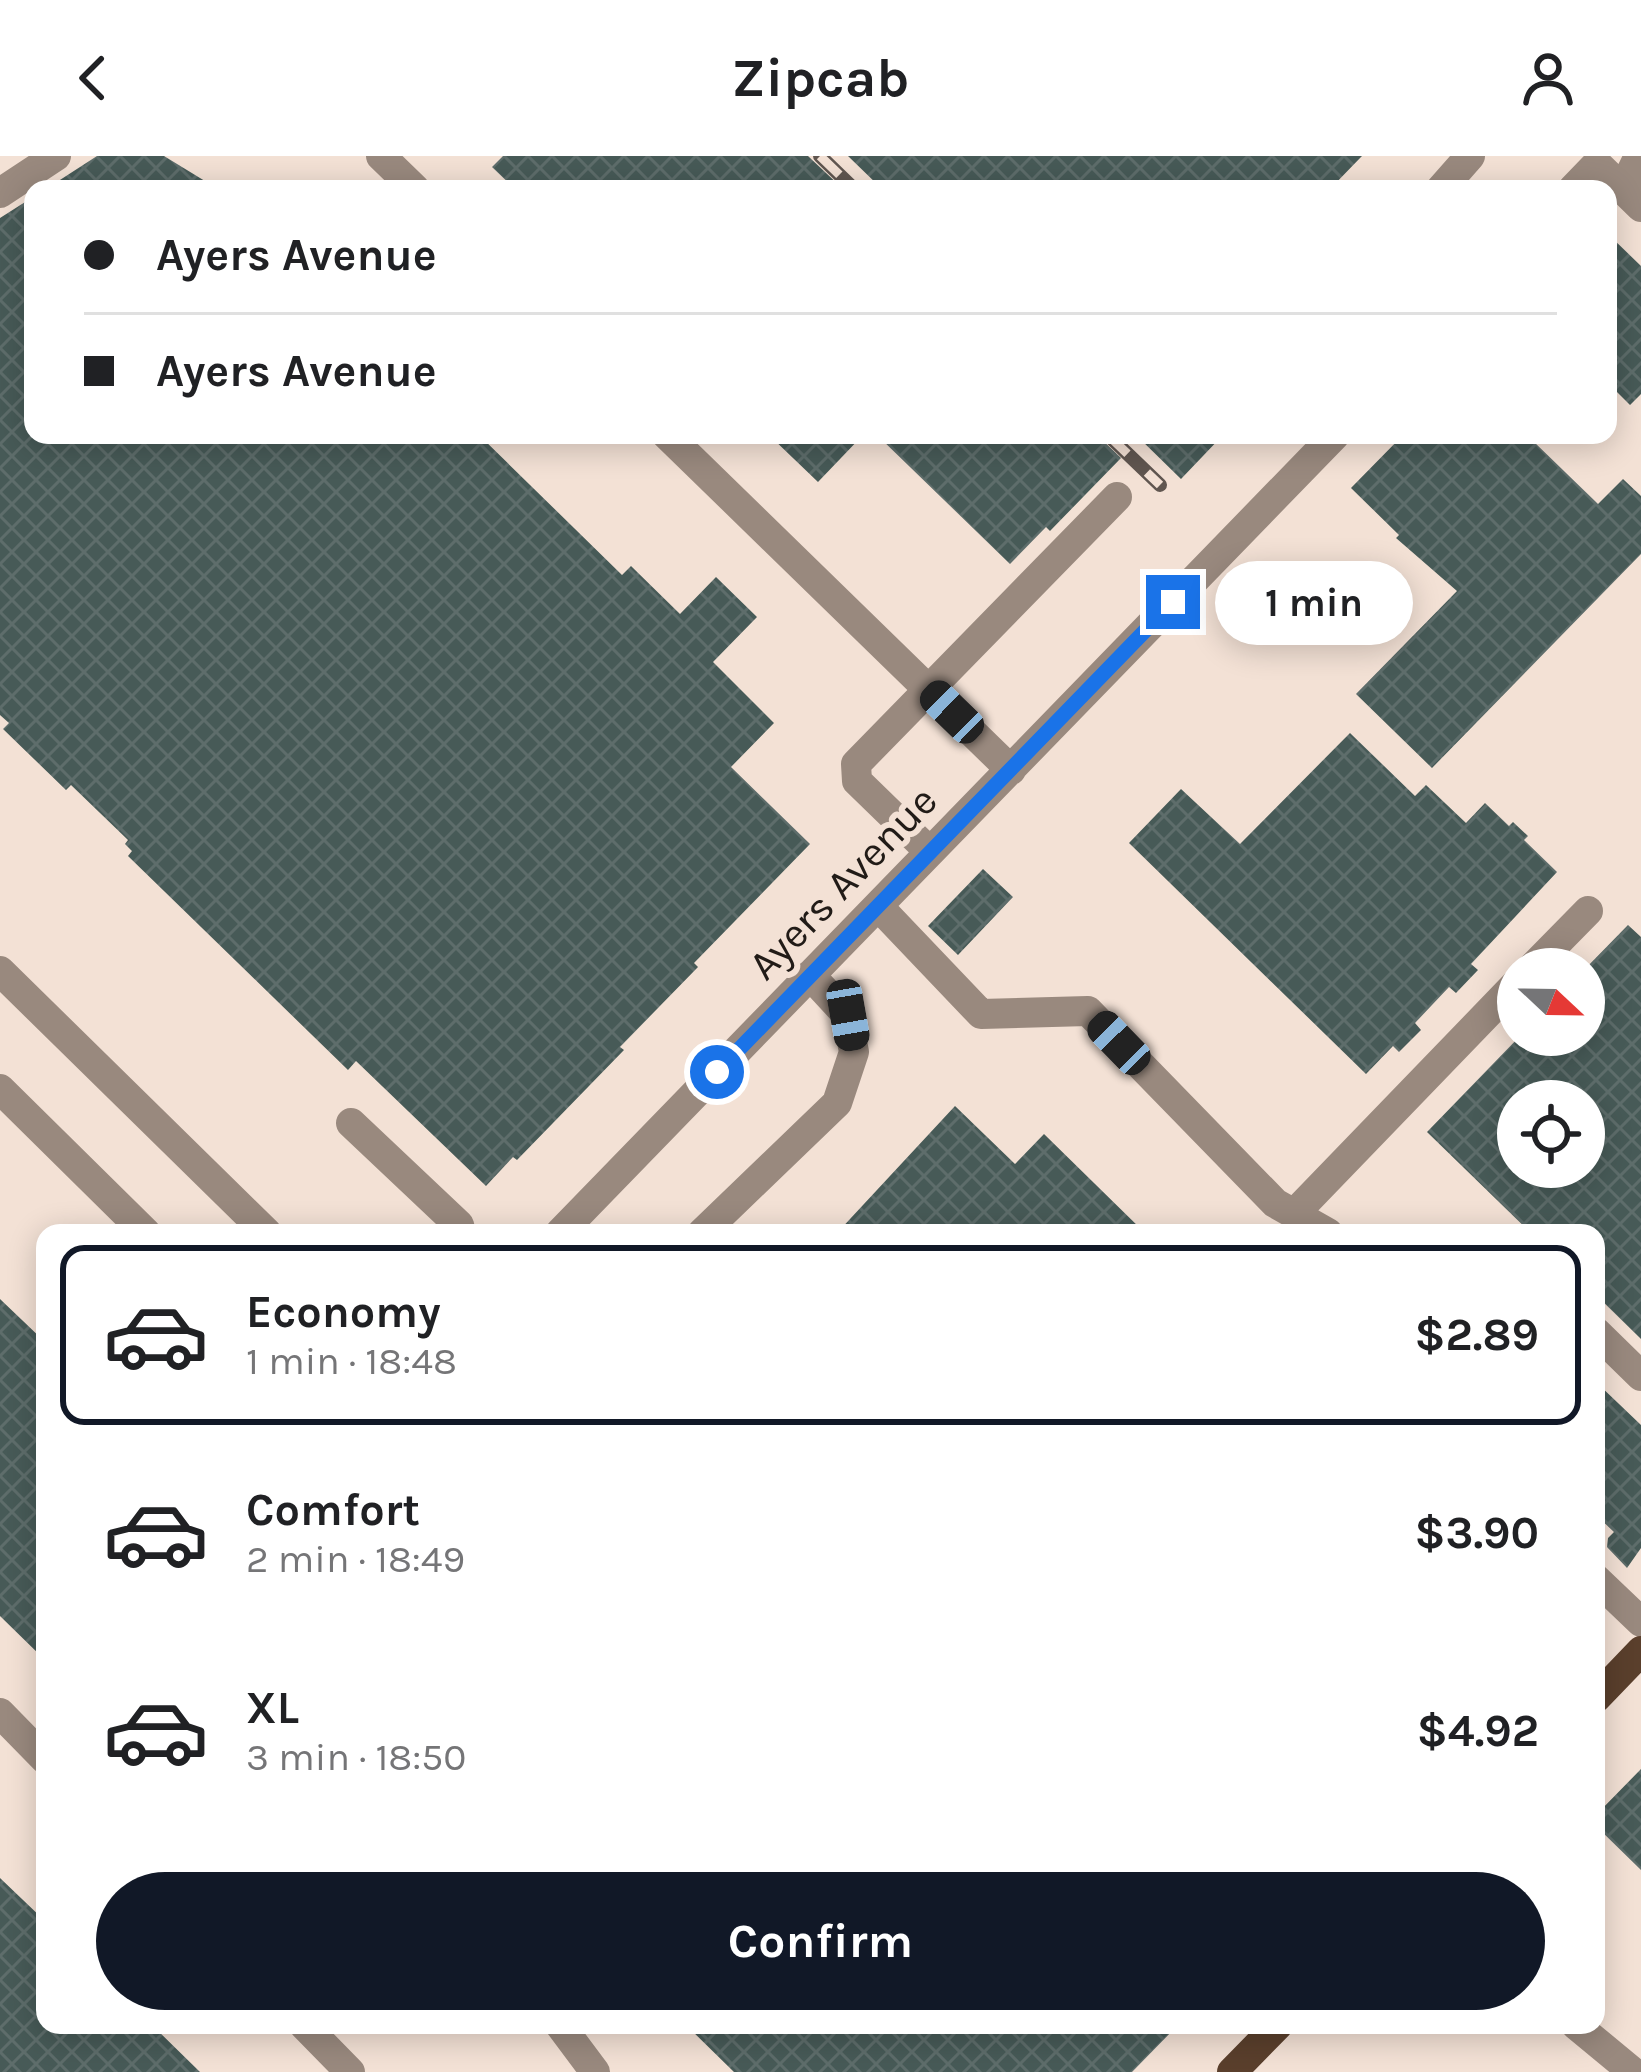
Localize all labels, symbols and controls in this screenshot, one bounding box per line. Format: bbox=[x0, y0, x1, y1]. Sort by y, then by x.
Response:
icon: back bbox=[60, 45, 126, 111]
icon: person bbox=[1515, 45, 1581, 111]
text: Zipcab bbox=[732, 46, 909, 110]
text: Ayers Avenue bbox=[156, 229, 437, 281]
text: Ayers Avenue bbox=[156, 345, 437, 397]
callout: 1 min bbox=[1215, 560, 1413, 644]
route end bbox=[1146, 575, 1200, 629]
text: 1 min bbox=[1265, 580, 1363, 626]
car bbox=[914, 674, 990, 750]
street label: Ayers Avenue bbox=[738, 776, 947, 990]
north arrow bbox=[1497, 948, 1605, 1056]
map controls bbox=[1497, 948, 1605, 1188]
car bbox=[824, 976, 872, 1054]
car bbox=[1081, 1005, 1157, 1081]
route start bbox=[690, 1045, 744, 1099]
button: locate bbox=[1497, 1080, 1605, 1188]
icon: car bbox=[102, 1281, 210, 1389]
text: Economy bbox=[246, 1286, 441, 1338]
text: $2.89 bbox=[1415, 1309, 1539, 1361]
text: 1 min · 18:48 bbox=[246, 1338, 457, 1384]
icon: car bbox=[102, 1479, 210, 1587]
text: Comfort bbox=[246, 1484, 420, 1536]
text: $3.90 bbox=[1414, 1507, 1539, 1559]
text: 2 min · 18:49 bbox=[246, 1536, 465, 1582]
icon: car bbox=[102, 1677, 210, 1785]
text: XL bbox=[246, 1682, 299, 1734]
text: $4.92 bbox=[1417, 1705, 1539, 1757]
text: 3 min · 18:50 bbox=[246, 1734, 466, 1780]
button: Confirm bbox=[96, 1872, 1545, 2010]

